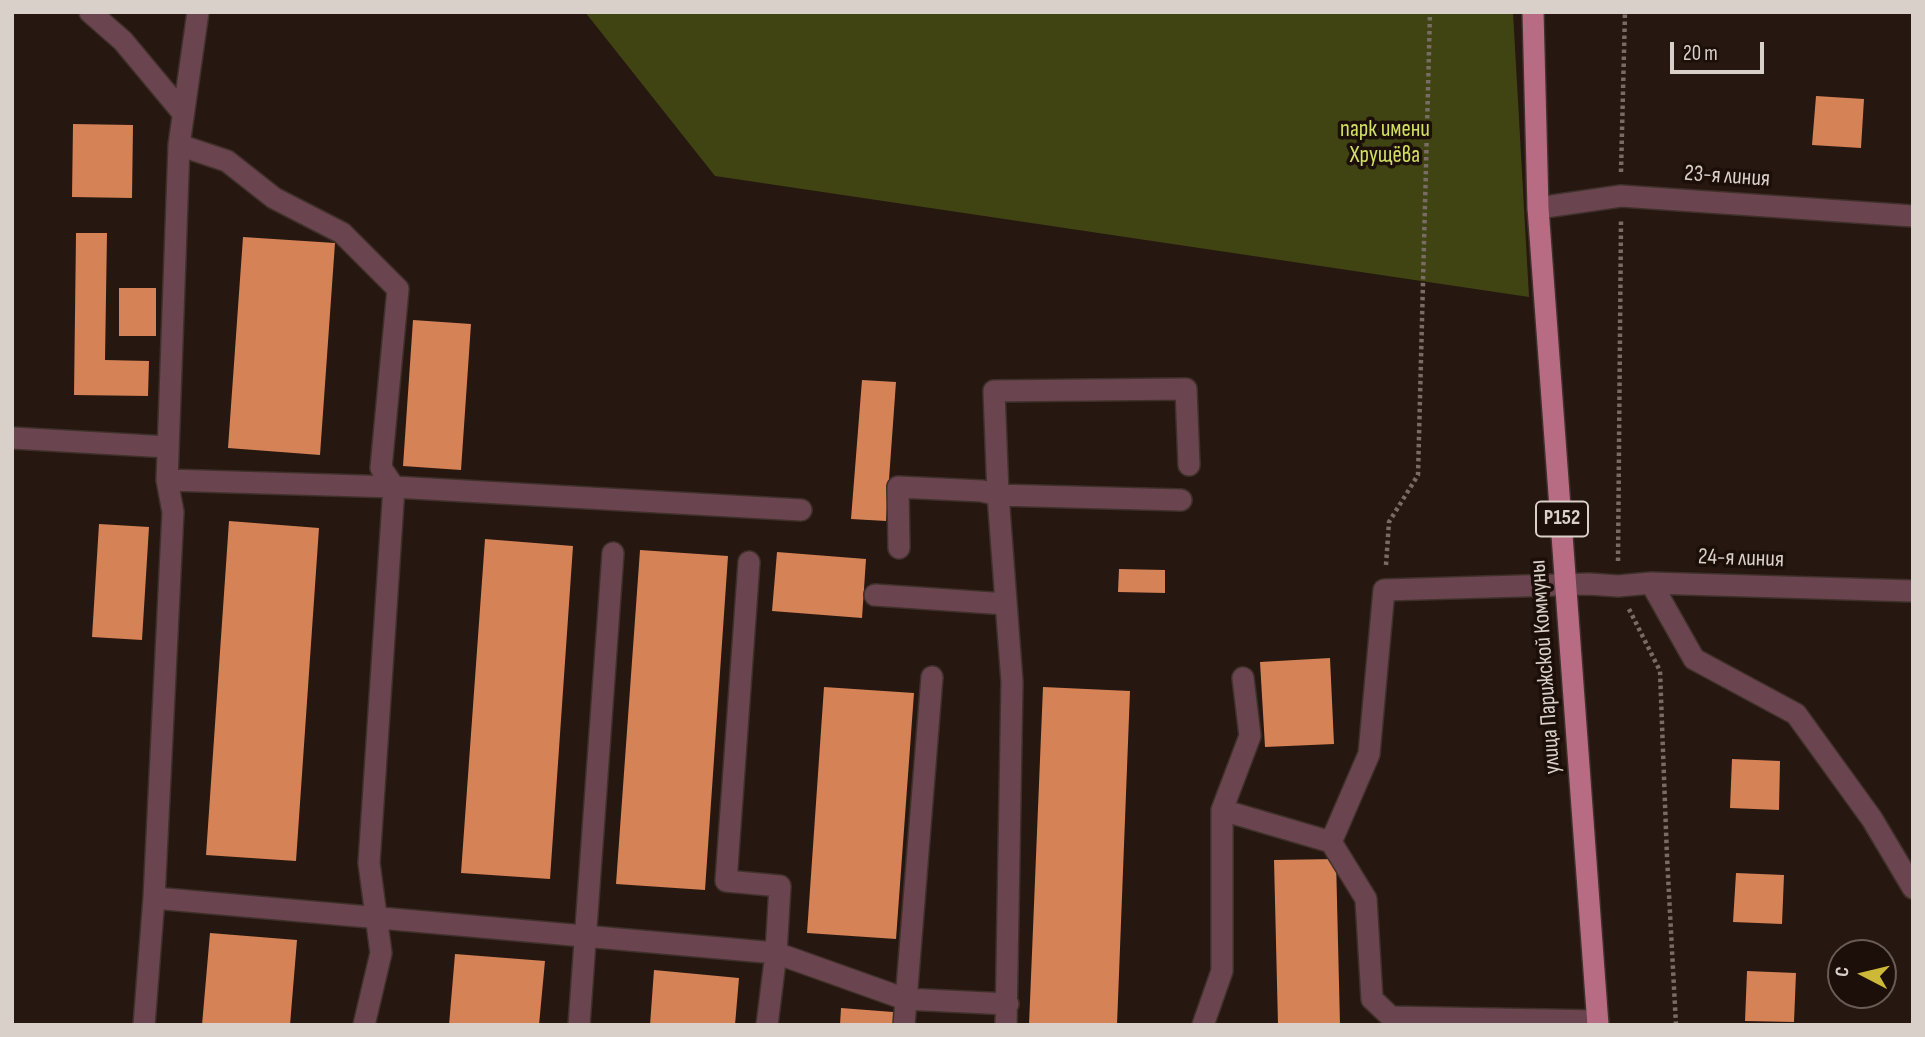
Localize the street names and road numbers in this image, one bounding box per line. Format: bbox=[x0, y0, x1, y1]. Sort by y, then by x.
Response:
street label: 23-я линия bbox=[1683, 160, 1771, 194]
road number: Р152 bbox=[1536, 502, 1588, 536]
street label: 24-я линия bbox=[1698, 544, 1784, 574]
street label: улица Парижской Коммуны bbox=[1525, 559, 1567, 775]

